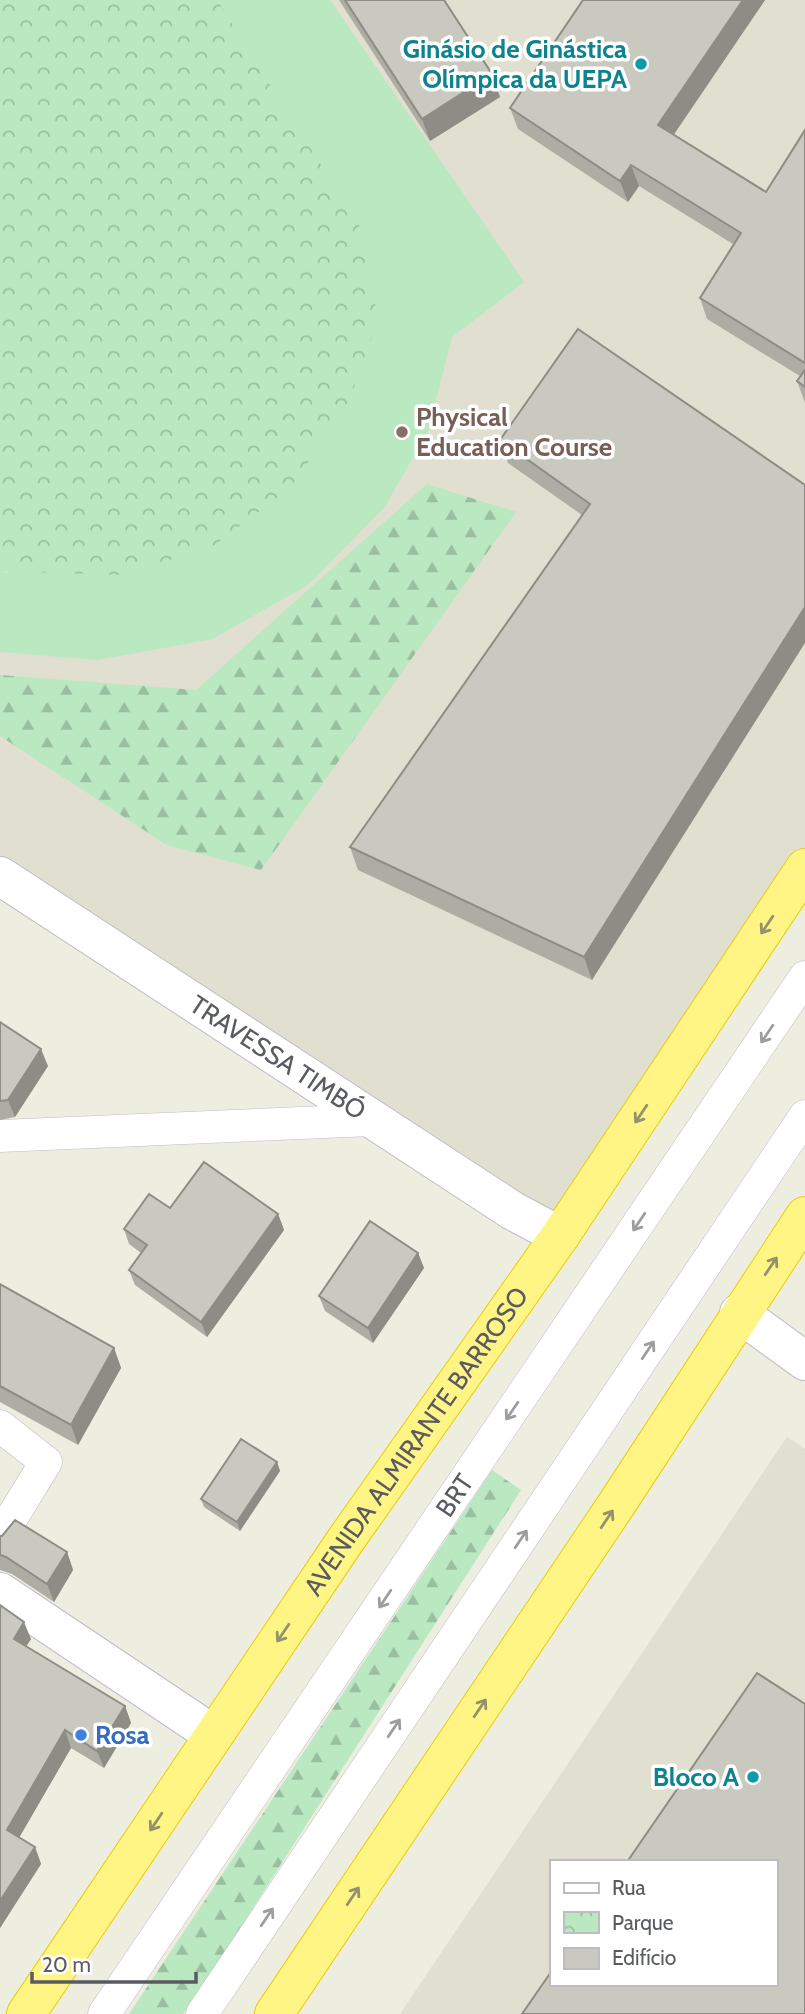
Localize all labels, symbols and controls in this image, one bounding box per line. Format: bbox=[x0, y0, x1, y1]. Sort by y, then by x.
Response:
place label: Ginásio de Ginástica Olímpica da UEPA bbox=[403, 33, 628, 95]
marker: Ginásio de Ginástica Olímpica da UEPA bbox=[633, 56, 649, 72]
place label: Physical Education Course bbox=[416, 401, 612, 463]
marker: Physical Education Course bbox=[394, 424, 410, 440]
one-way arrow bbox=[760, 914, 774, 934]
street label: TRAVESSA TIMBÓ bbox=[184, 988, 372, 1127]
one-way arrow bbox=[760, 1024, 774, 1043]
one-way arrow bbox=[634, 1104, 648, 1123]
one-way arrow bbox=[632, 1212, 646, 1232]
one-way arrow bbox=[764, 1257, 778, 1276]
street label: AVENIDA ALMIRANTE BARROSO bbox=[297, 1281, 535, 1602]
one-way arrow bbox=[641, 1341, 655, 1360]
one-way arrow bbox=[505, 1401, 519, 1420]
street label: BRT bbox=[429, 1468, 480, 1523]
one-way arrow bbox=[600, 1509, 614, 1529]
one-way arrow bbox=[514, 1530, 528, 1549]
one-way arrow bbox=[377, 1589, 392, 1608]
one-way arrow bbox=[276, 1623, 290, 1643]
one-way arrow bbox=[474, 1698, 488, 1718]
place label: Rosa bbox=[95, 1719, 150, 1751]
one-way arrow bbox=[387, 1719, 401, 1738]
marker: Rosa bbox=[73, 1727, 89, 1743]
place label: Bloco A bbox=[653, 1761, 740, 1793]
marker: Bloco A bbox=[745, 1769, 761, 1785]
one-way arrow bbox=[148, 1812, 163, 1831]
legend bbox=[550, 1860, 777, 1986]
text: Rua bbox=[612, 1875, 646, 1900]
one-way arrow bbox=[347, 1887, 361, 1907]
one-way arrow bbox=[260, 1908, 274, 1927]
text: Parque bbox=[612, 1910, 674, 1935]
scale bar bbox=[32, 1940, 196, 1984]
text: Edifício bbox=[612, 1945, 676, 1970]
text: 20 m bbox=[42, 1952, 91, 1977]

